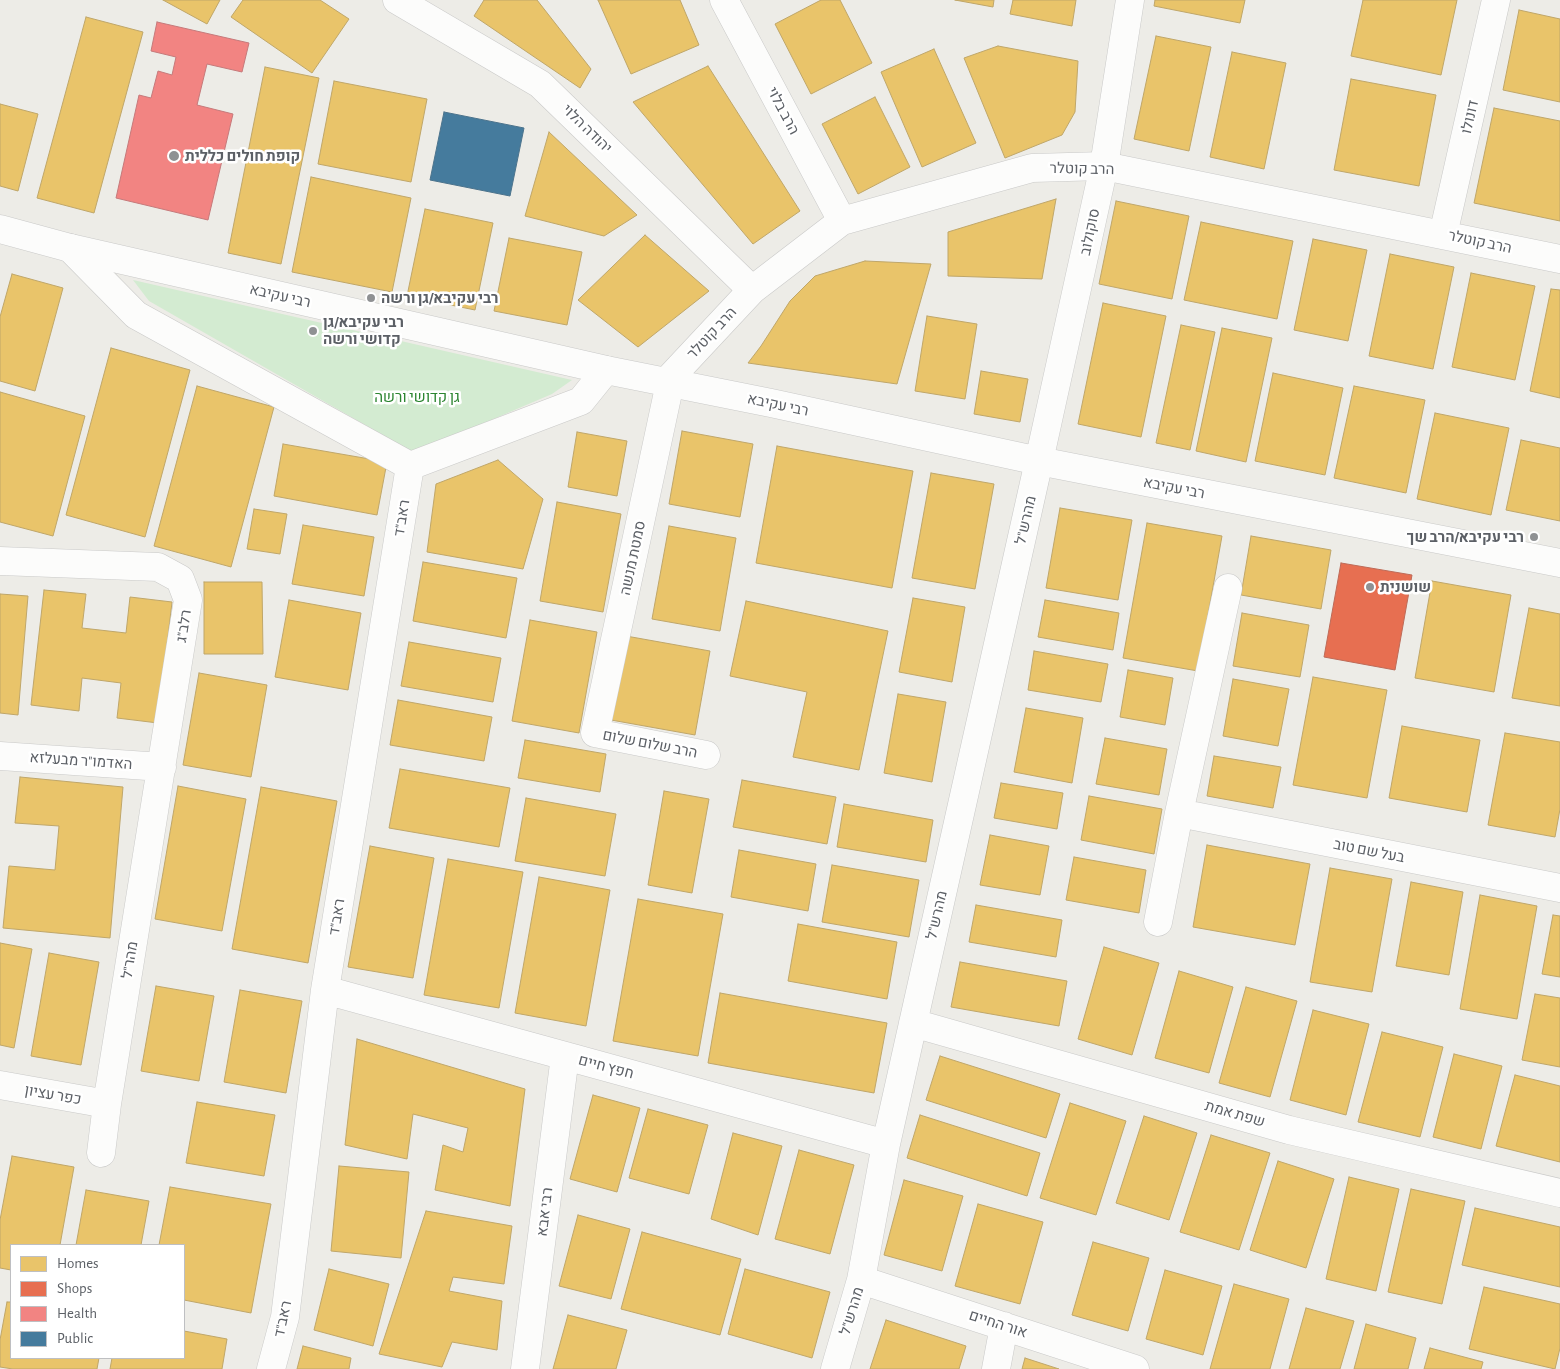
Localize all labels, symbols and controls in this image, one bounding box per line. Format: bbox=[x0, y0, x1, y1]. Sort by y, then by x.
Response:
street label: הרב בלוי bbox=[763, 84, 803, 138]
street label: דונולו bbox=[1457, 98, 1483, 136]
street label: יהודה הלוי bbox=[558, 101, 616, 157]
place label: קופת חולים כללית bbox=[185, 147, 300, 165]
marker: קופת חולים כללית bbox=[167, 149, 181, 163]
street label: הרב קוטלר bbox=[1050, 159, 1114, 179]
street label: סוקולוב bbox=[1076, 207, 1104, 257]
street label: הרב קוטלר bbox=[1447, 226, 1513, 258]
street label: רבי עקיבא bbox=[248, 280, 312, 312]
place label: רבי עקיבא/גן ורשה bbox=[381, 289, 499, 307]
marker: רבי עקיבא/גן ורשה bbox=[365, 292, 377, 304]
street label: הרב קוטלר bbox=[683, 303, 741, 363]
place label: רבי עקיבא/גן קדושי ורשה bbox=[323, 313, 404, 348]
marker: רבי עקיבא/גן קדושי ורשה bbox=[307, 325, 319, 337]
park label: גן קדושי ורשה bbox=[374, 388, 460, 406]
street label: רבי עקיבא bbox=[746, 390, 810, 420]
street label: רבי עקיבא bbox=[1142, 473, 1206, 503]
street label: מהרש"ל bbox=[1012, 494, 1040, 546]
street label: ראב"ד bbox=[390, 498, 414, 538]
street label: סמטת מנשה bbox=[616, 519, 650, 597]
place label: רבי עקיבא/הרב שך bbox=[1407, 528, 1524, 546]
marker: רבי עקיבא/הרב שך bbox=[1528, 531, 1540, 543]
place label: שושנית bbox=[1380, 578, 1431, 596]
marker: שושנית bbox=[1364, 581, 1376, 593]
street label: רלב"ג bbox=[173, 608, 195, 644]
street label: הרב שלום שלום bbox=[601, 726, 699, 762]
street label: האדמו"ר מבעלזא bbox=[29, 748, 133, 774]
street label: בעל שם טוב bbox=[1332, 835, 1406, 867]
street label: מהרש"ל bbox=[923, 889, 951, 941]
street label: ראב"ד bbox=[325, 897, 349, 937]
street label: מהר"ל bbox=[118, 940, 142, 980]
street label: חפץ חיים bbox=[576, 1051, 636, 1083]
street label: כפר עציון bbox=[23, 1081, 83, 1109]
street label: שפת אמת bbox=[1203, 1097, 1267, 1131]
street label: רבי אבא bbox=[533, 1186, 557, 1238]
legend bbox=[10, 1244, 185, 1359]
text: Homes bbox=[57, 1256, 99, 1271]
text: Shops bbox=[57, 1281, 92, 1296]
street label: מהרש"ל bbox=[836, 1285, 868, 1337]
street label: ראב"ד bbox=[270, 1299, 296, 1339]
text: Health bbox=[57, 1306, 97, 1321]
street label: אור החיים bbox=[967, 1306, 1029, 1342]
text: Public bbox=[57, 1331, 93, 1346]

